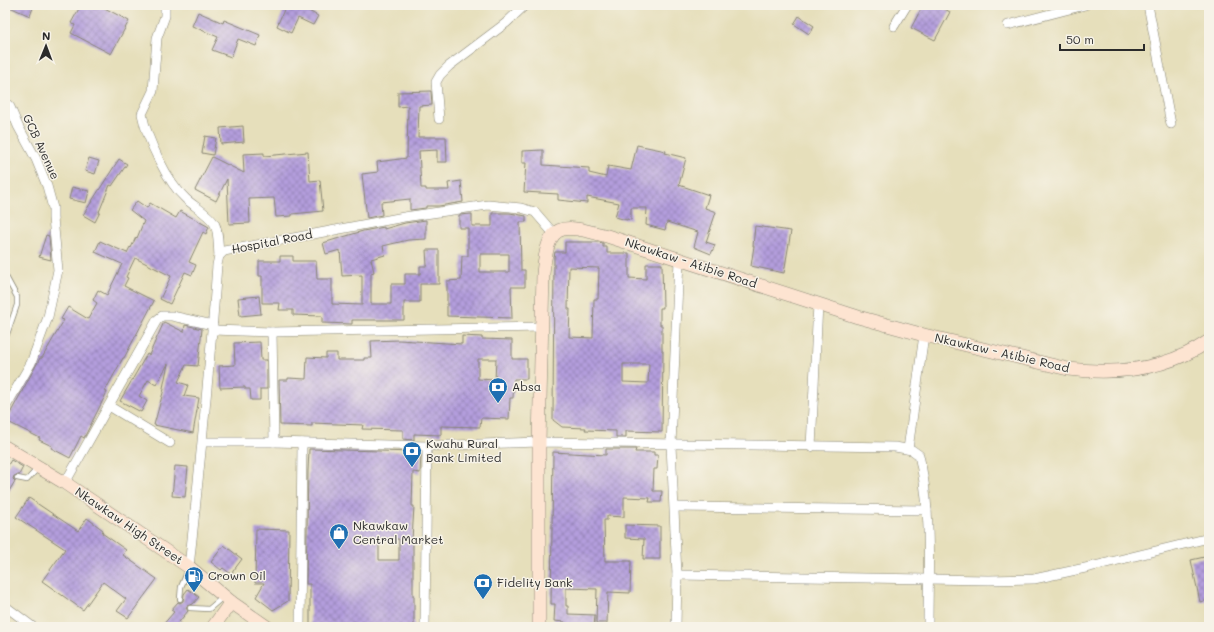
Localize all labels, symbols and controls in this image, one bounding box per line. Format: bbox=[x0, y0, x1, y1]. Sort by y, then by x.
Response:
north arrow bbox=[26, 26, 66, 66]
scale bar bbox=[1060, 26, 1144, 52]
text: N bbox=[42, 28, 50, 43]
text: 50 m bbox=[1066, 31, 1094, 47]
street label: GCB Avenue bbox=[20, 111, 64, 182]
street label: Hospital Road bbox=[230, 225, 314, 257]
street label: Nkawkaw - Atibie Road bbox=[623, 233, 760, 291]
street label: Nkawkaw - Atibie Road bbox=[933, 329, 1071, 375]
bank icon: Absa bbox=[487, 376, 509, 404]
place label: Absa bbox=[512, 378, 541, 394]
place label: Kwahu Rural Bank Limited bbox=[426, 435, 502, 465]
bank icon: Kwahu Rural Bank Limited bbox=[401, 440, 423, 468]
street label: Nkawkaw High Street bbox=[72, 483, 187, 567]
place label: Nkawkaw Central Market bbox=[353, 517, 443, 547]
shop icon: Nkawkaw Central Market bbox=[328, 522, 350, 550]
fuel station icon: Crown Oil bbox=[183, 565, 205, 593]
place label: Crown Oil bbox=[208, 567, 266, 583]
bank icon: Fidelity Bank bbox=[472, 572, 494, 600]
place label: Fidelity Bank bbox=[497, 574, 572, 590]

